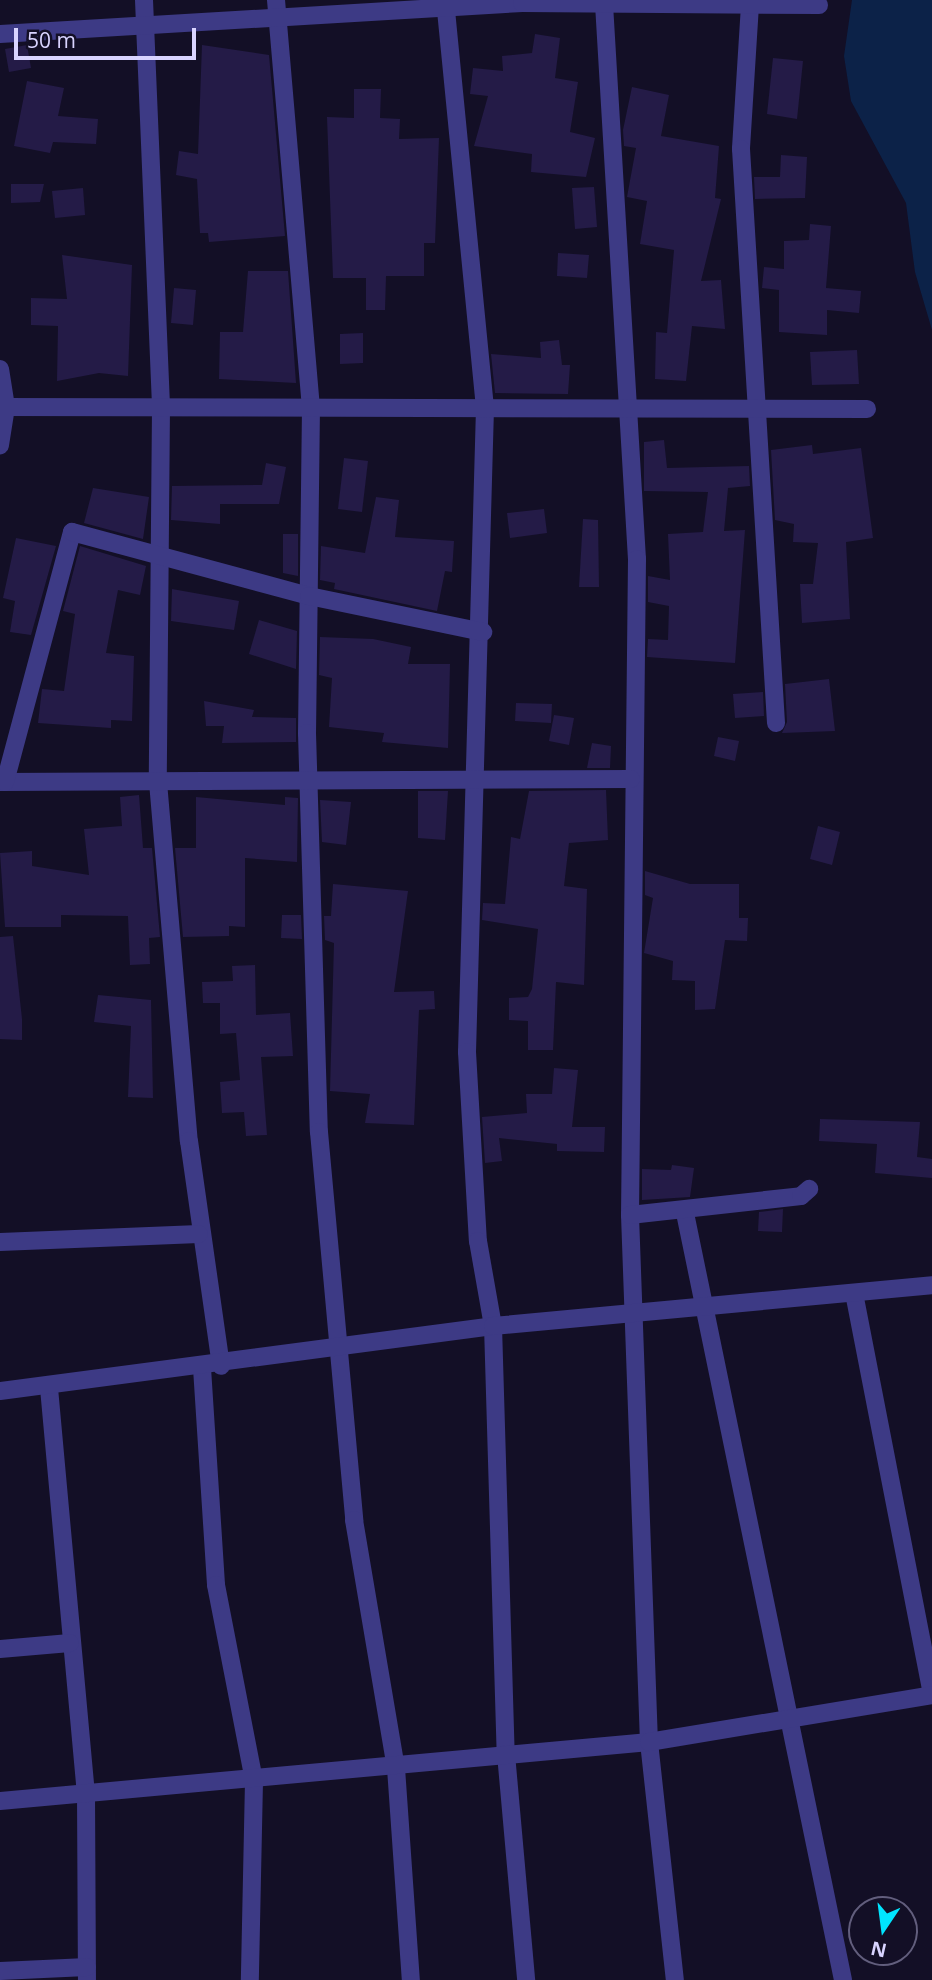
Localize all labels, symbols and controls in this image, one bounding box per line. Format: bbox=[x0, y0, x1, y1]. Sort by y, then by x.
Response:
scale bar bbox=[18, 14, 200, 58]
text: 50 m bbox=[27, 26, 76, 54]
north arrow bbox=[848, 1896, 918, 1966]
text: N bbox=[868, 1935, 889, 1964]

